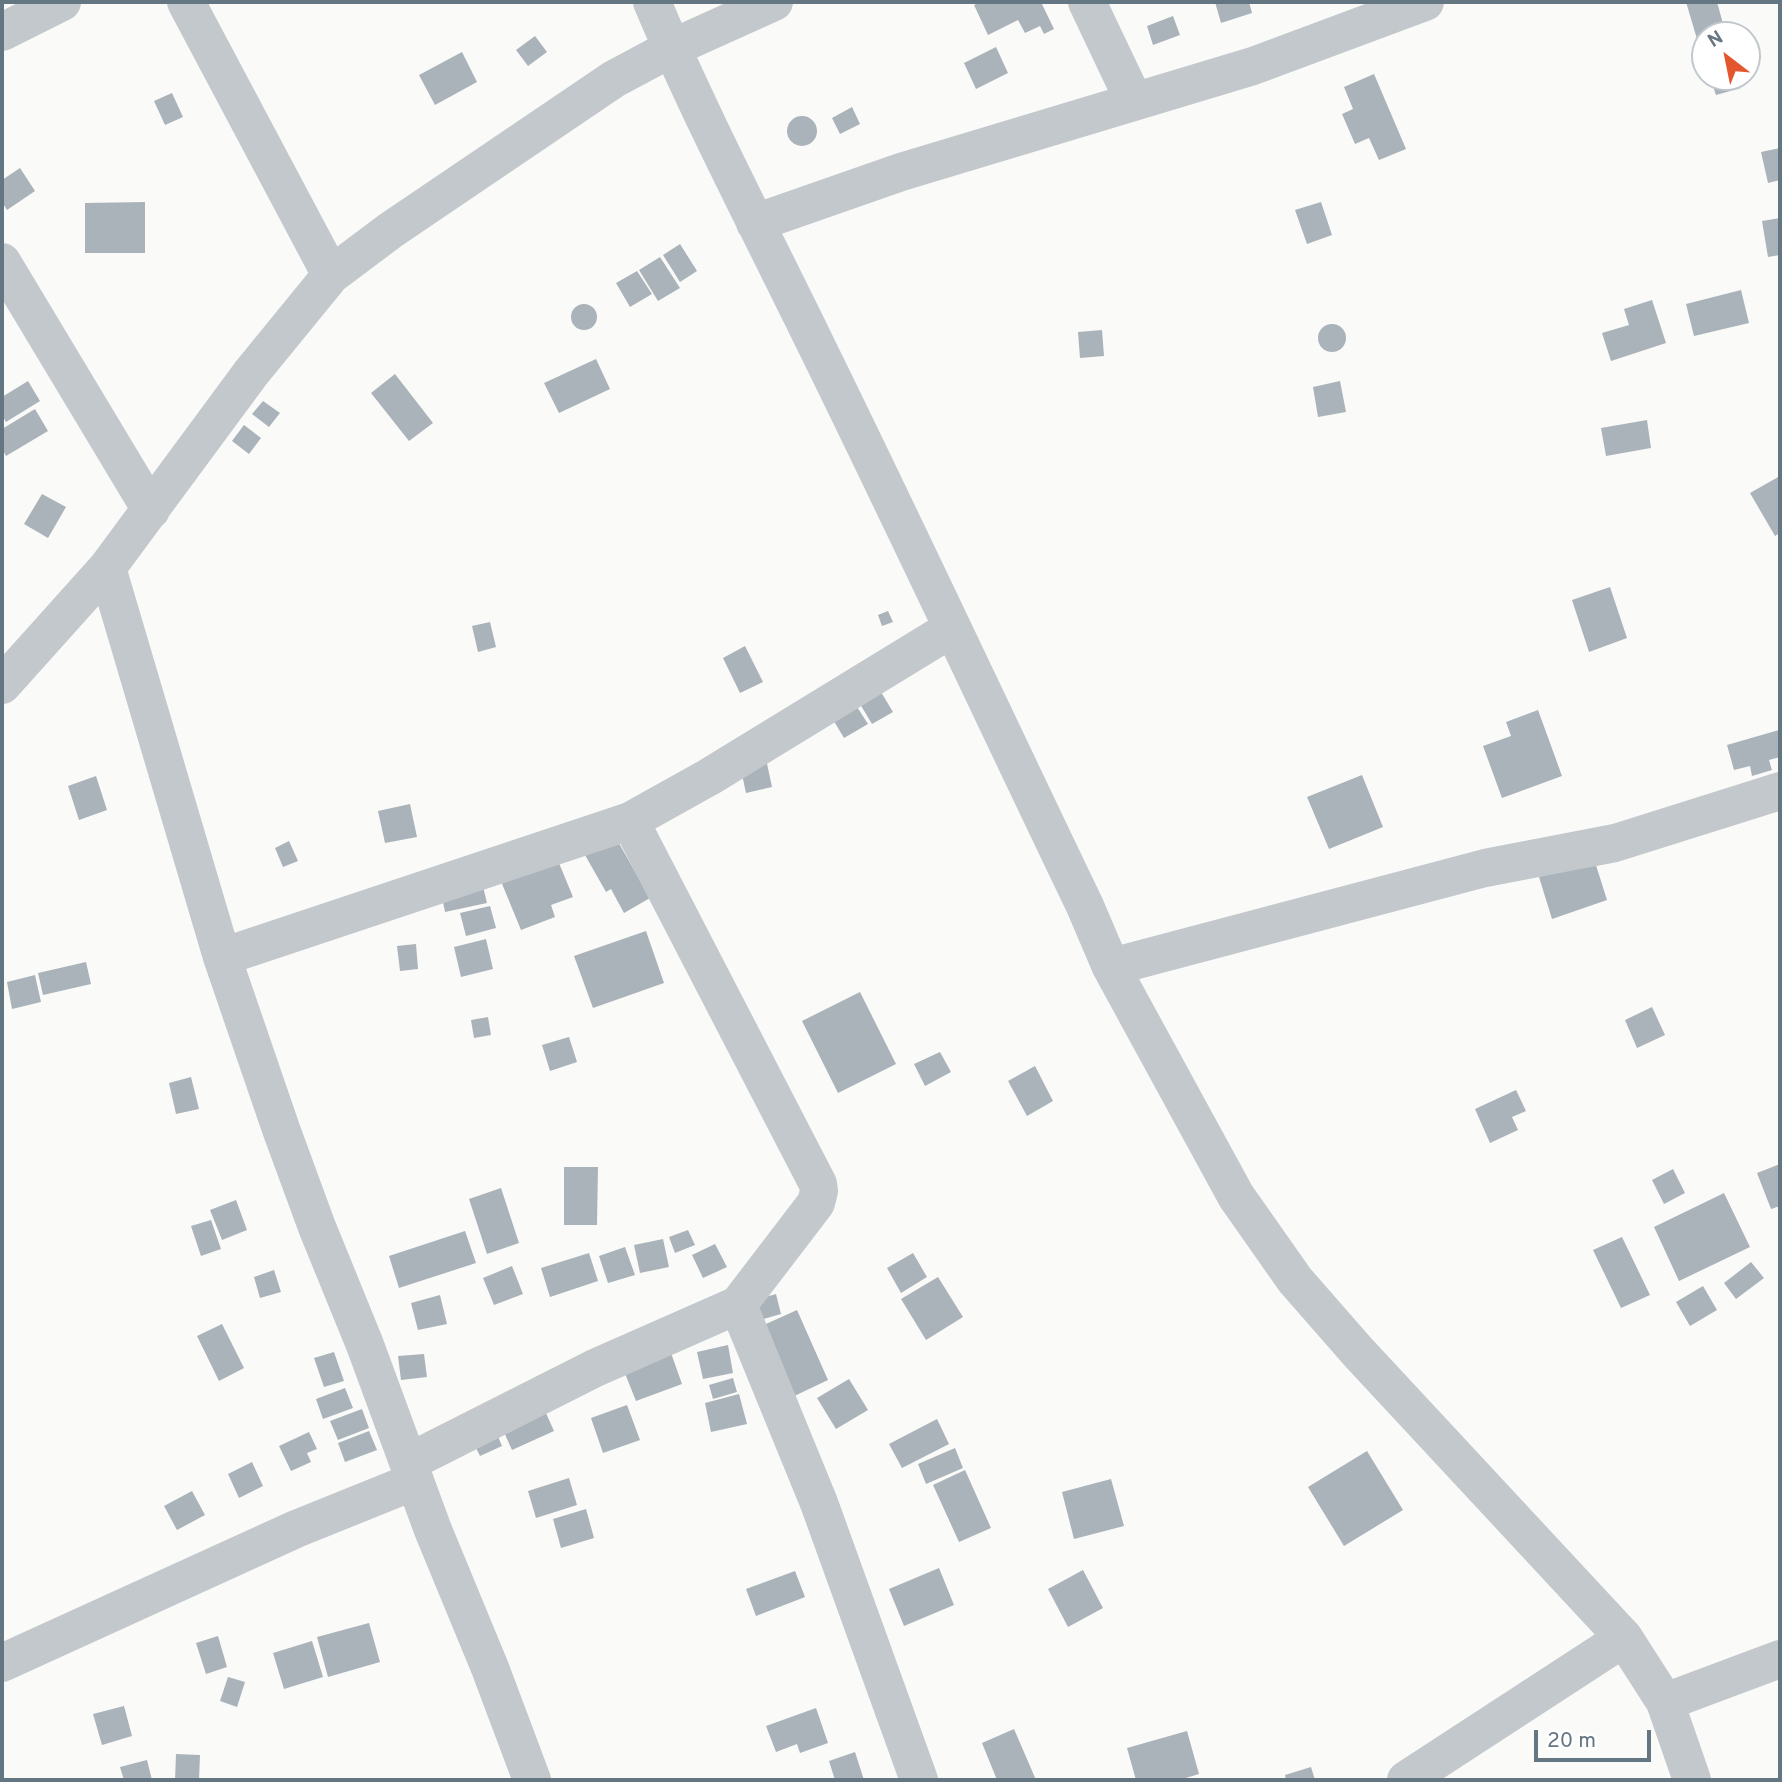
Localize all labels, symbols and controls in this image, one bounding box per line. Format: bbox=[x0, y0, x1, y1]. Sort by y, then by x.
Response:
north arrow bbox=[1691, 21, 1761, 91]
text: N bbox=[1704, 26, 1728, 54]
scale bar bbox=[1537, 1716, 1654, 1760]
text: 20 m bbox=[1547, 1728, 1596, 1755]

